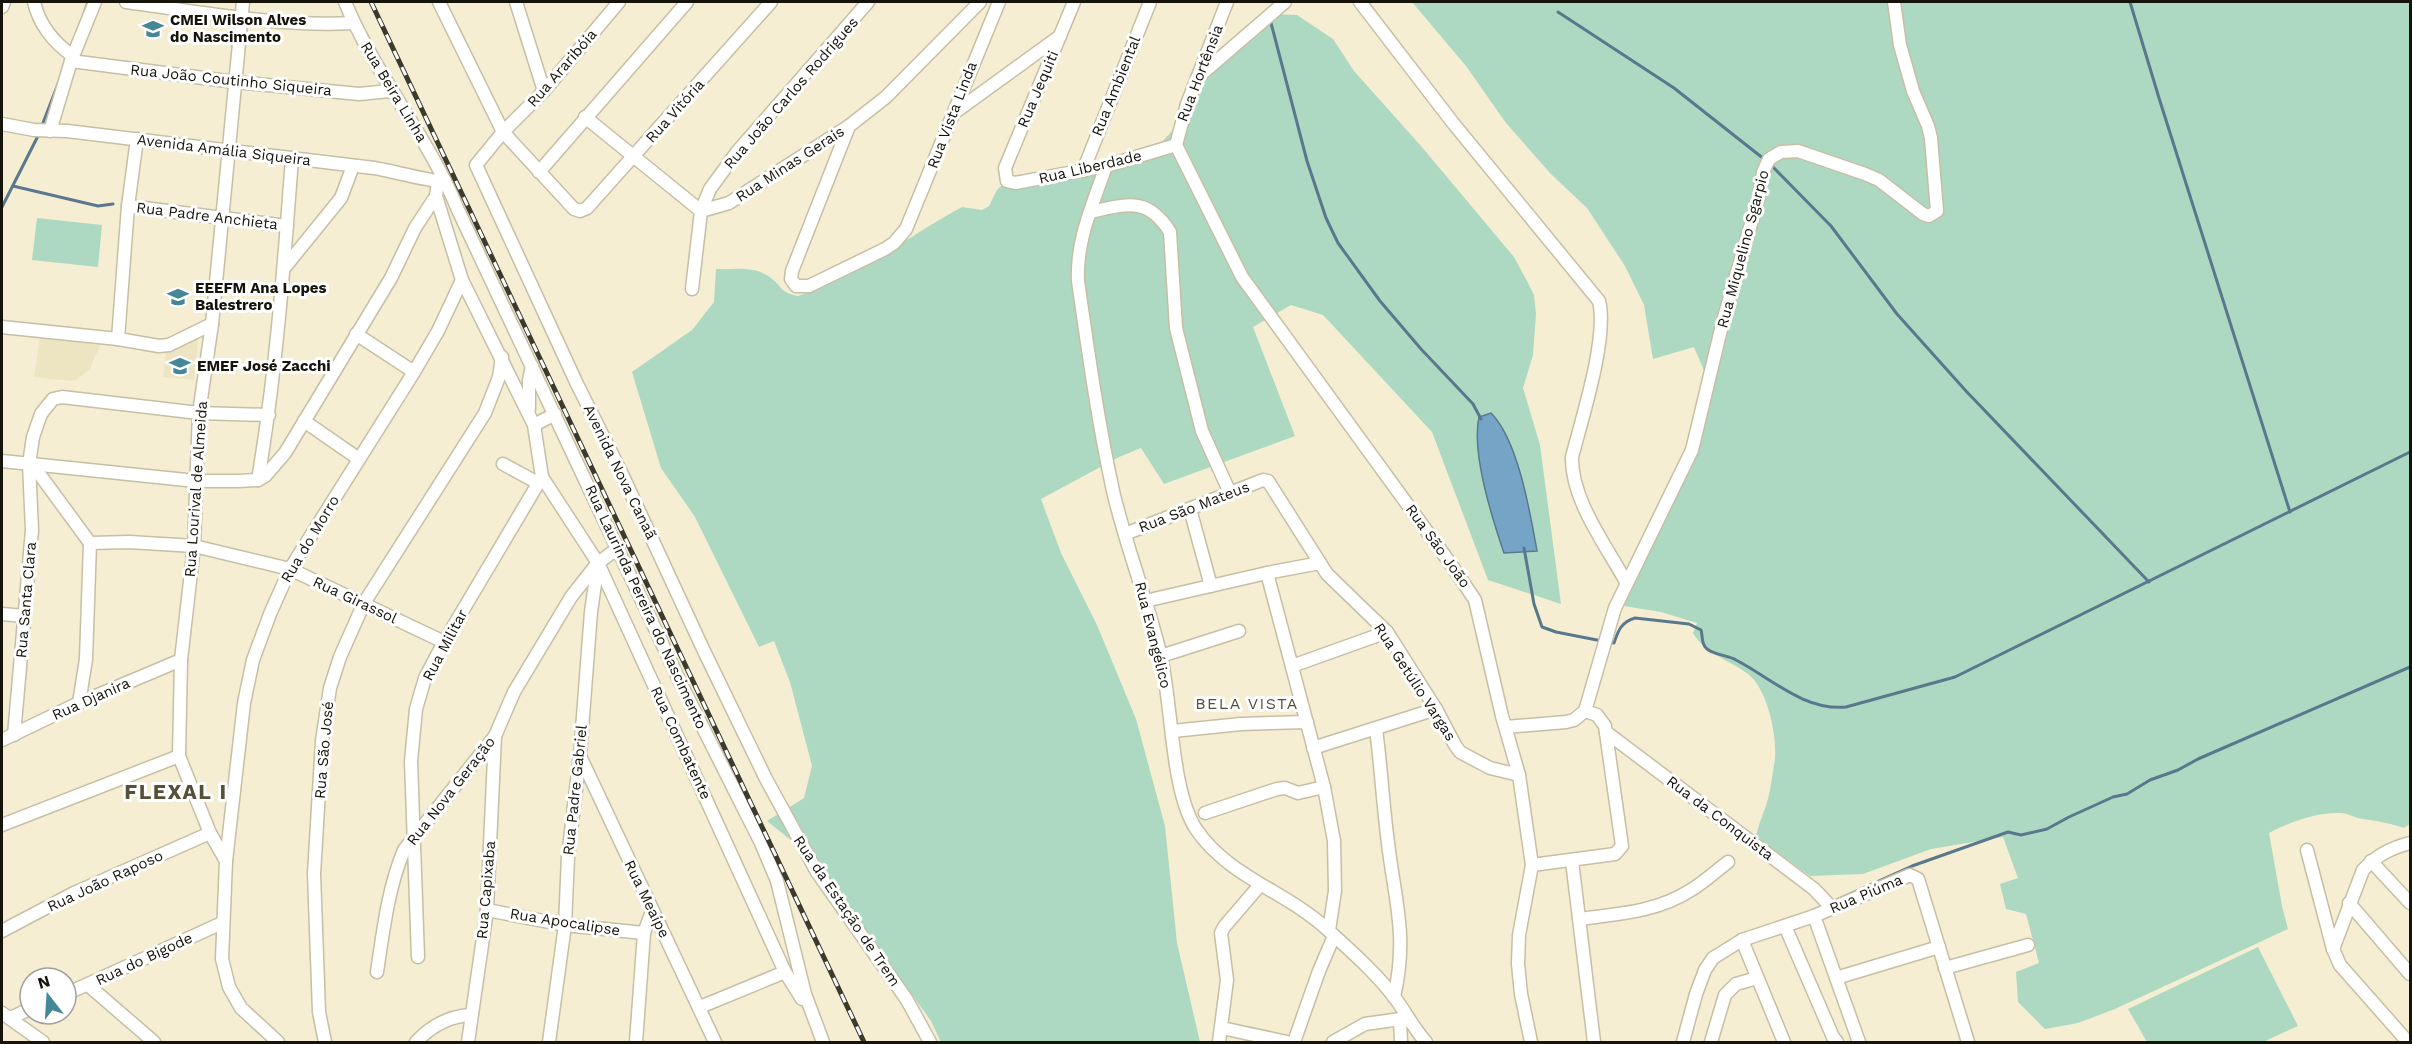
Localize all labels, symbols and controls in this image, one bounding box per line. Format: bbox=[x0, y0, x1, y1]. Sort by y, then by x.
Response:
place label: CMEI Wilson Alves do Nascimento bbox=[170, 11, 306, 46]
street label: Rua João Carlos Rodrigues bbox=[720, 13, 862, 173]
school or university icon: CMEI Wilson Alves do Nascimento bbox=[141, 17, 165, 41]
street label: Rua Hortênsia bbox=[1173, 21, 1227, 124]
street label: Rua Araribóia bbox=[523, 25, 601, 111]
street label: Rua Ambiental bbox=[1088, 33, 1144, 139]
street label: Rua Beira Linha bbox=[357, 39, 431, 146]
street label: Rua Jequiti bbox=[1014, 48, 1062, 130]
street label: Rua Vista Linda bbox=[923, 59, 981, 171]
street label: Rua João Coutinho Siqueira bbox=[129, 60, 333, 100]
street label: Rua Vitória bbox=[642, 75, 709, 147]
street label: Rua Minas Gerais bbox=[732, 122, 848, 206]
street label: Avenida Amália Siqueira bbox=[136, 130, 312, 170]
street label: Rua Liberdade bbox=[1037, 146, 1143, 188]
street label: Rua Miquelino Sgarpio bbox=[1713, 168, 1773, 330]
street label: Rua Padre Anchieta bbox=[135, 198, 279, 234]
place label: EEEFM Ana Lopes Balestrero bbox=[195, 279, 327, 314]
school or university icon: EEEFM Ana Lopes Balestrero bbox=[166, 285, 190, 309]
school or university icon: EMEF José Zacchi bbox=[168, 354, 192, 378]
place label: EMEF José Zacchi bbox=[197, 357, 331, 375]
street label: Rua Lourival de Almeida bbox=[181, 400, 211, 578]
street label: Avenida Nova Canaã bbox=[580, 402, 661, 543]
street label: Rua São Mateus bbox=[1136, 478, 1252, 536]
street label: Rua Laurinda Pereira do Nascimento bbox=[581, 482, 711, 732]
street label: Rua do Morro bbox=[277, 492, 343, 586]
street label: Rua São João bbox=[1402, 501, 1474, 591]
street label: Rua Santa Clara bbox=[12, 541, 40, 659]
street label: Rua Girassol bbox=[310, 573, 400, 628]
street label: Rua Evangélico bbox=[1131, 580, 1175, 690]
street label: Rua Militar bbox=[419, 606, 471, 684]
street label: Rua Getúlio Vargas bbox=[1370, 620, 1460, 744]
street label: Rua Djanira bbox=[49, 674, 133, 724]
street label: Rua Combatente bbox=[647, 684, 715, 802]
district label: BELA VISTA bbox=[1195, 694, 1299, 713]
street label: Rua São José bbox=[311, 700, 337, 800]
street label: Rua Padre Gabriel bbox=[559, 723, 591, 856]
street label: Rua Nova Geração bbox=[403, 733, 499, 849]
street label: Rua da Conquista bbox=[1663, 772, 1777, 864]
district label: FLEXAL I bbox=[124, 779, 228, 804]
street label: Rua da Estação de Trem bbox=[790, 832, 904, 990]
street label: Rua Capixaba bbox=[473, 840, 499, 940]
street label: Rua João Raposo bbox=[44, 846, 166, 916]
street label: Rua Meaípe bbox=[620, 857, 674, 941]
street label: Rua Piúma bbox=[1827, 870, 1906, 917]
street label: Rua Apocalipse bbox=[509, 904, 621, 940]
street label: Rua do Bigode bbox=[93, 929, 195, 989]
north arrow bbox=[18, 966, 78, 1026]
text: N bbox=[35, 971, 52, 993]

